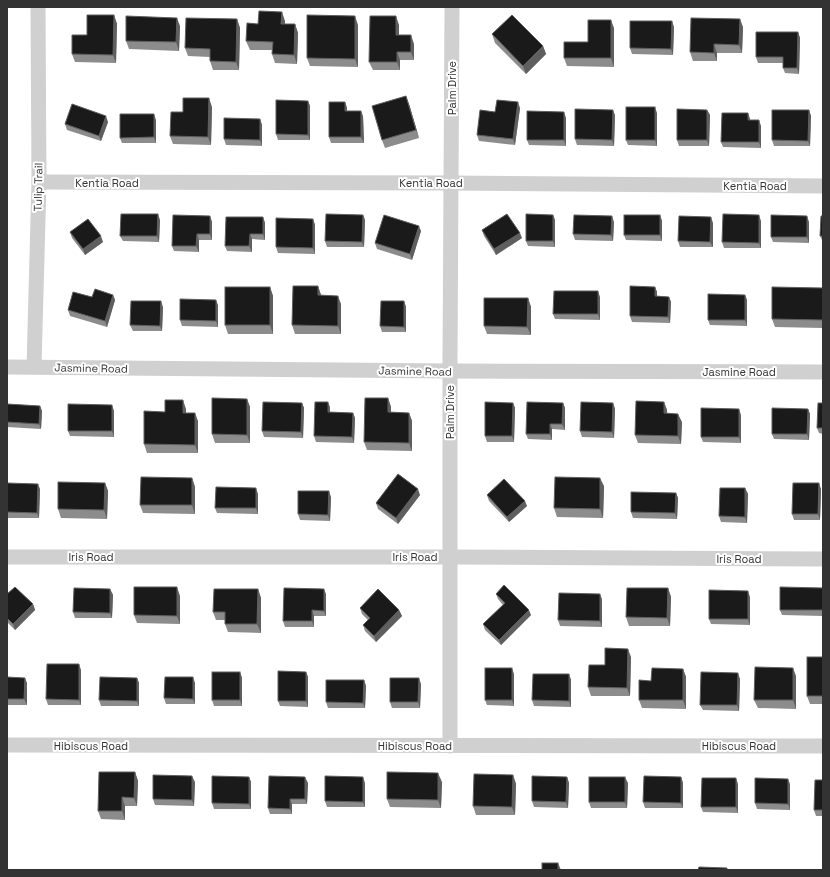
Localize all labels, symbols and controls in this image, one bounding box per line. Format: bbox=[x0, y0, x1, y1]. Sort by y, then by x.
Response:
street label: Palm Drive bbox=[445, 61, 459, 115]
street label: Tulip Trail bbox=[31, 163, 45, 211]
street label: Kentia Road bbox=[75, 176, 139, 190]
street label: Kentia Road bbox=[399, 176, 463, 190]
street label: Kentia Road bbox=[723, 179, 787, 193]
street label: Jasmine Road bbox=[54, 360, 128, 376]
street label: Jasmine Road bbox=[378, 363, 452, 379]
street label: Jasmine Road bbox=[702, 365, 776, 379]
street label: Palm Drive bbox=[443, 385, 457, 439]
street label: Iris Road bbox=[68, 550, 114, 564]
street label: Iris Road bbox=[392, 550, 438, 564]
street label: Iris Road bbox=[716, 552, 762, 566]
street label: Hibiscus Road bbox=[54, 739, 128, 753]
street label: Hibiscus Road bbox=[378, 739, 452, 753]
street label: Hibiscus Road bbox=[702, 739, 776, 753]

